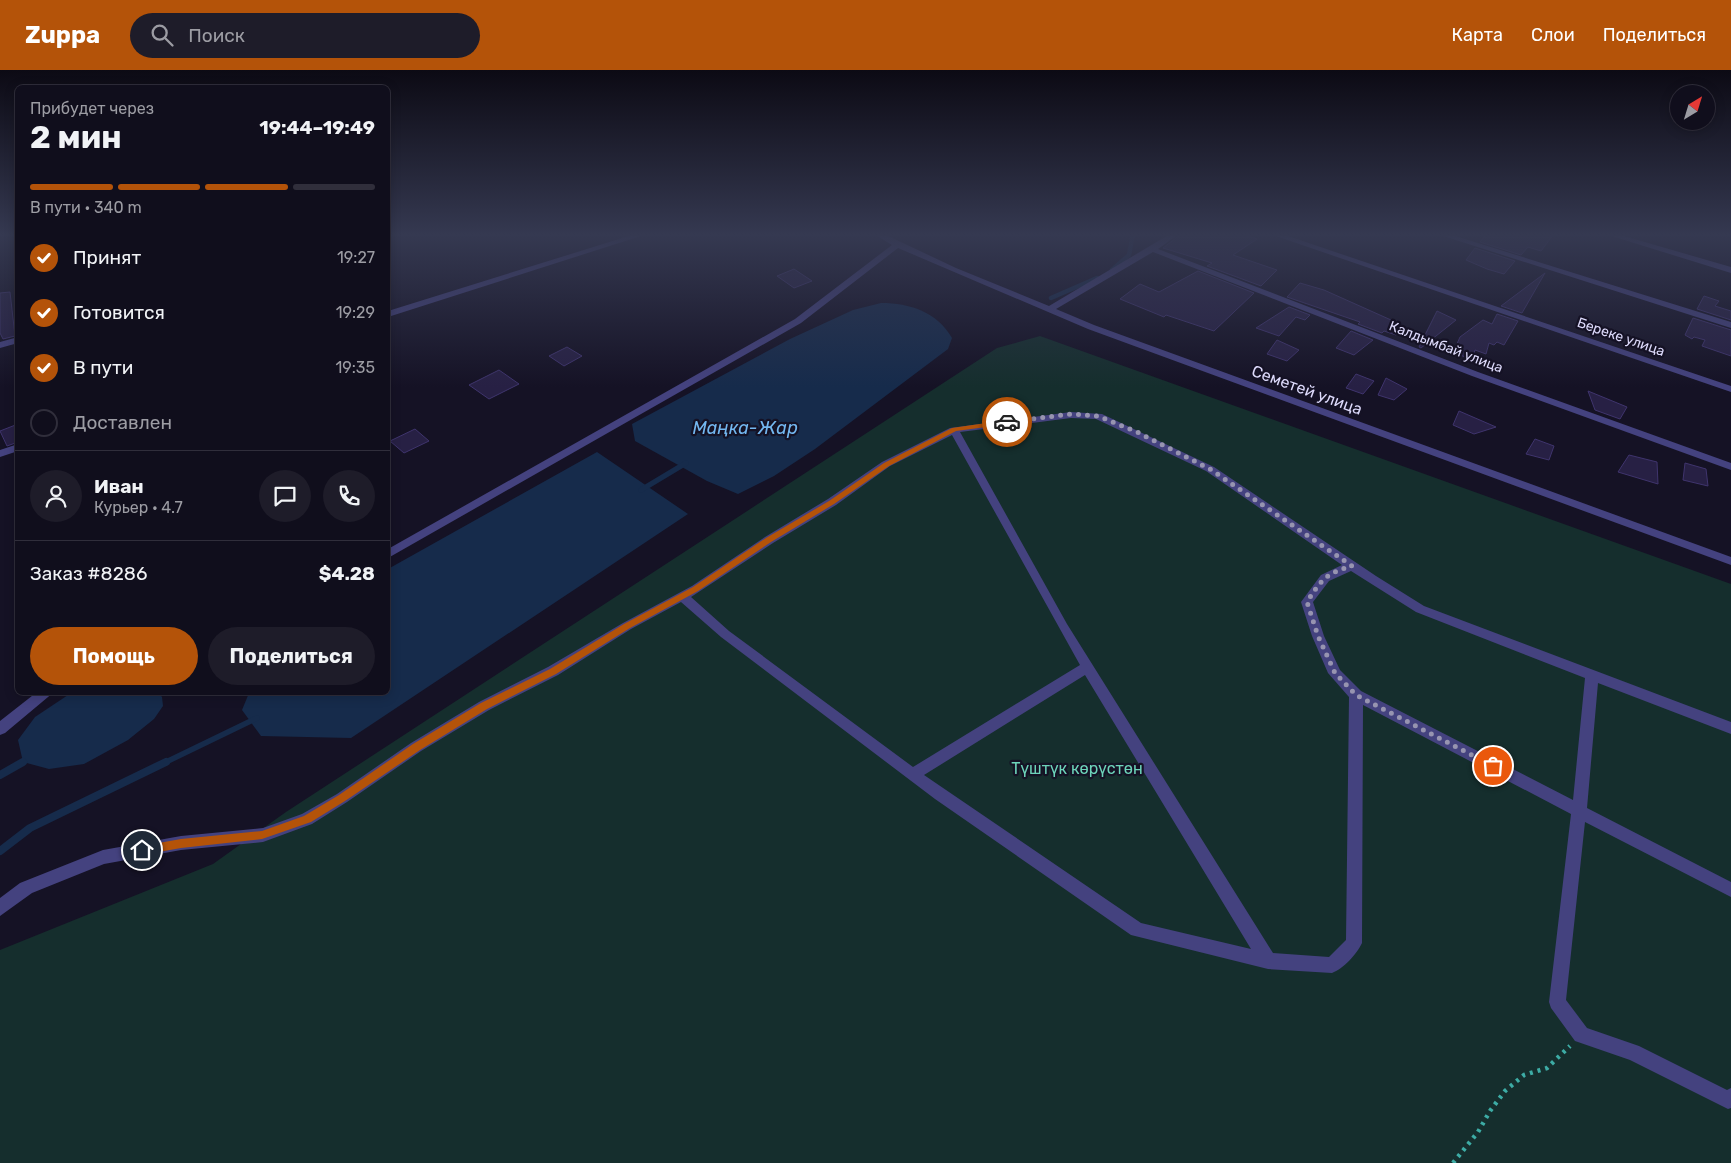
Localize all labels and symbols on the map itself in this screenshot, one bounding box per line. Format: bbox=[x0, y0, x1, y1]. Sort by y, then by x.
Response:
north arrow bbox=[1670, 85, 1715, 130]
street label: Береке улица bbox=[1575, 314, 1667, 360]
street label: Калдымбай улица bbox=[1387, 317, 1505, 377]
street label: Семетей улица bbox=[1249, 361, 1365, 419]
courier bbox=[982, 397, 1032, 447]
water label: Маңка-Жар bbox=[692, 417, 798, 439]
pin bbox=[1472, 745, 1514, 787]
park label: Түштүк көрүстөн bbox=[1011, 759, 1143, 778]
pin bbox=[121, 829, 163, 871]

